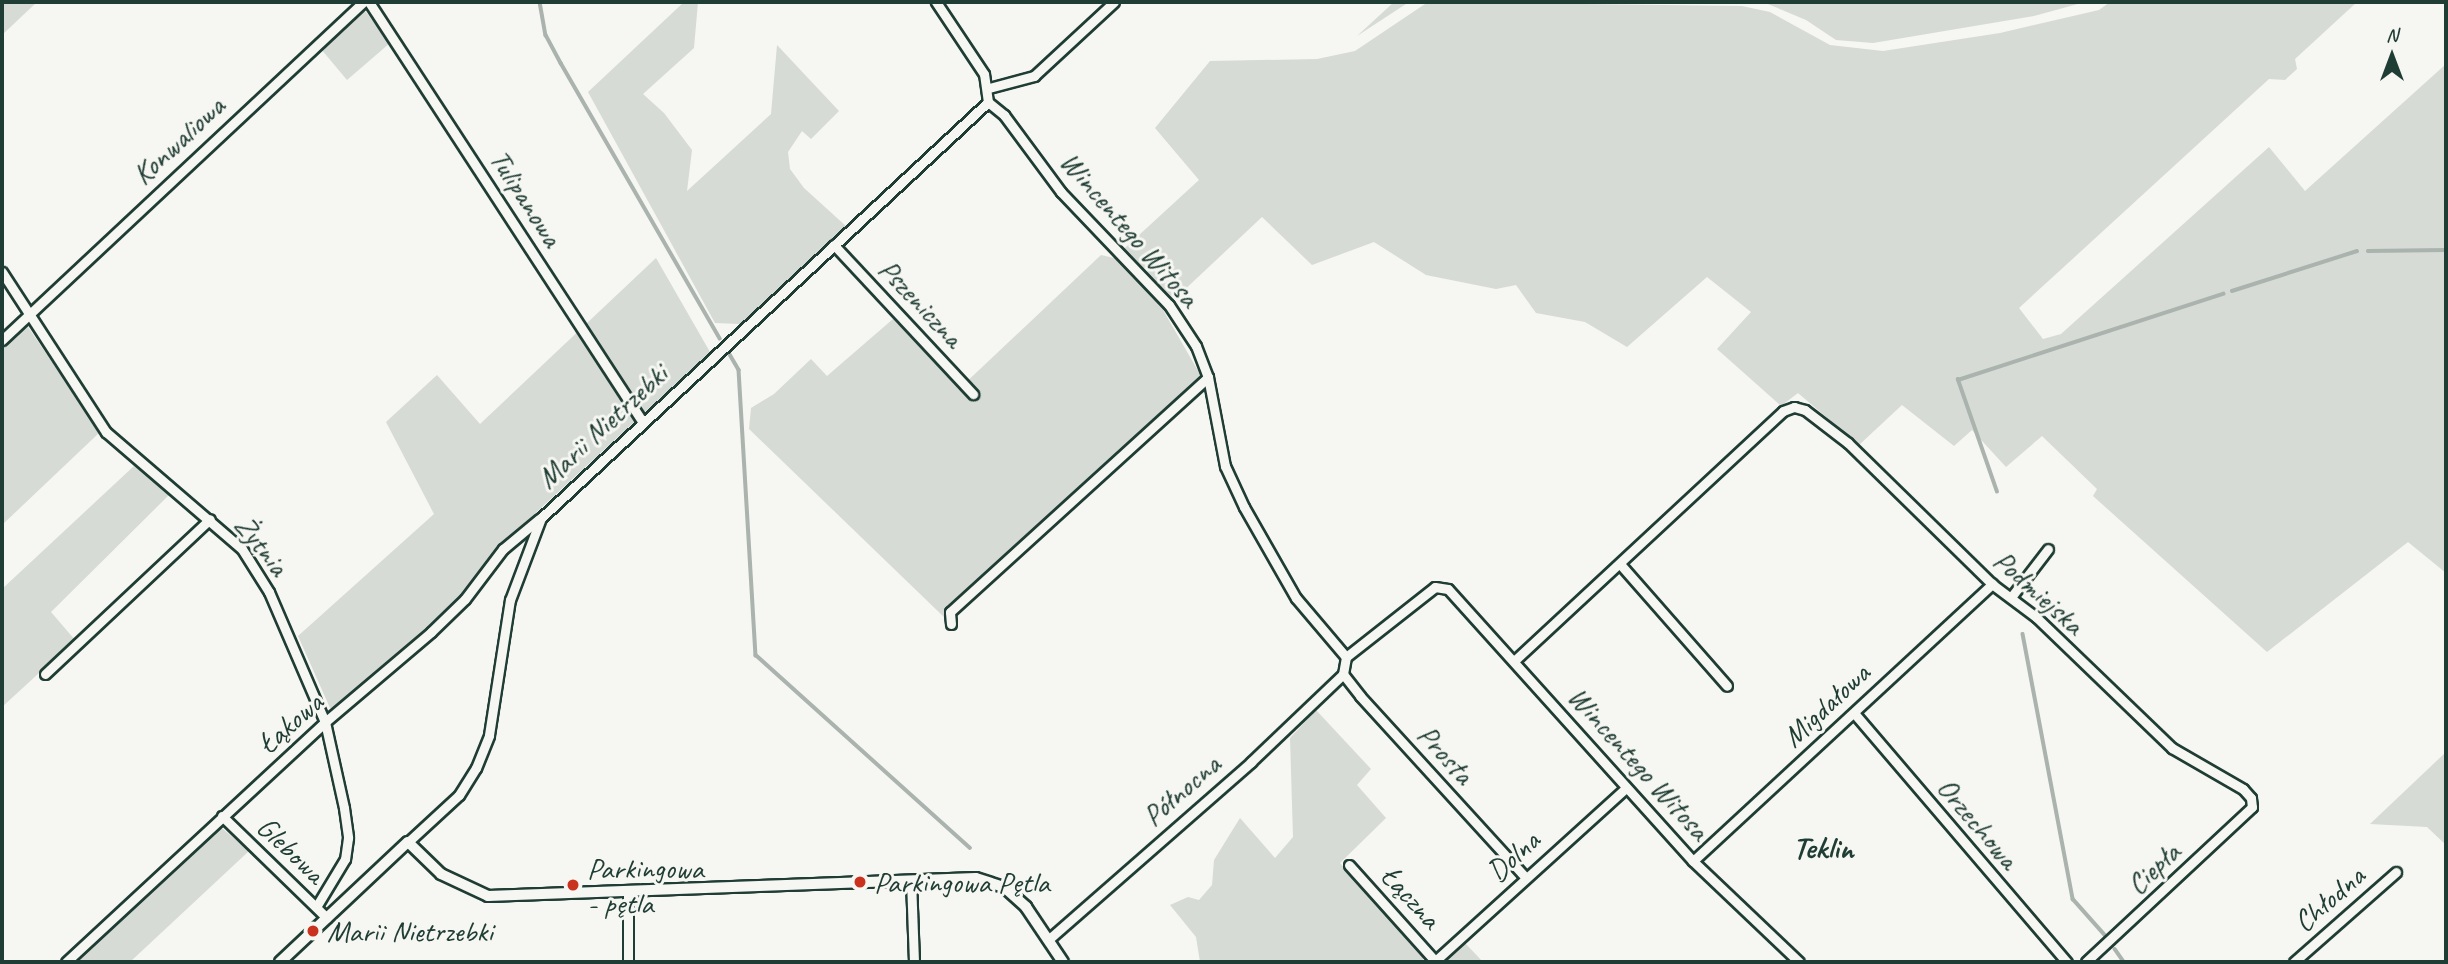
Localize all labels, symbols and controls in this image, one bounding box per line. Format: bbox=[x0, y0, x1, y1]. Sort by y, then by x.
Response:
north arrow bbox=[2357, 21, 2427, 91]
text: N bbox=[2386, 23, 2398, 47]
street label: Konwaliowa bbox=[124, 88, 232, 192]
street label: Tulipanowa bbox=[481, 143, 571, 253]
street label: Wincentego Witosa bbox=[1053, 144, 1207, 314]
street label: Pszeniczna bbox=[871, 251, 971, 355]
street label: Marii Nietrzebki bbox=[528, 356, 676, 496]
street label: Żytnia bbox=[227, 508, 297, 582]
street label: Podmiejska bbox=[1986, 542, 2092, 642]
street label: Migdałowa bbox=[1775, 655, 1877, 755]
street label: Wincentego Witosa bbox=[1560, 679, 1718, 847]
street label: Łąkowa bbox=[250, 685, 330, 761]
street label: Prosta bbox=[1410, 717, 1482, 791]
street label: Północna bbox=[1135, 746, 1227, 834]
street label: Orzechowa bbox=[1929, 770, 2027, 876]
street label: Glebowa bbox=[249, 809, 333, 891]
street label: Dolna bbox=[1479, 823, 1547, 889]
district label: Teklin bbox=[1792, 829, 1854, 867]
street label: Ciepła bbox=[2119, 834, 2187, 902]
place label: Parkingowa - pętla bbox=[587, 850, 704, 920]
street label: Łączna bbox=[1373, 858, 1449, 936]
street label: Chłodna bbox=[2286, 858, 2372, 940]
place label: Parkingowa Pętla bbox=[874, 864, 1050, 900]
marker: Parkingowa Pętla bbox=[852, 874, 868, 890]
marker: Parkingowa - pętla bbox=[565, 877, 581, 893]
place label: Marii Nietrzebki bbox=[327, 913, 494, 949]
marker: Marii Nietrzebki bbox=[305, 923, 321, 939]

